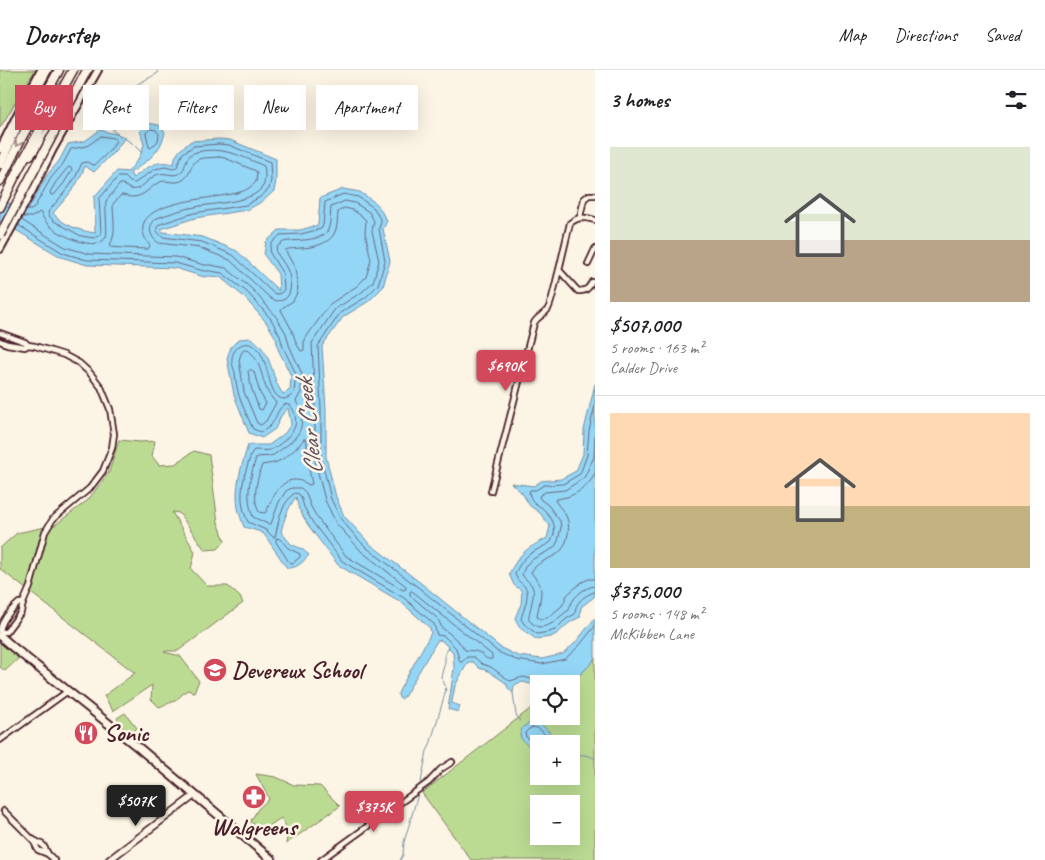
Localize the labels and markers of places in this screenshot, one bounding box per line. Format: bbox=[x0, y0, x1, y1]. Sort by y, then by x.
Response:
pin: $690K bbox=[471, 350, 541, 392]
place label: Devereux School bbox=[232, 655, 368, 685]
school or university icon: Devereux School bbox=[202, 657, 228, 683]
place label: Sonic bbox=[104, 718, 150, 748]
restaurant icon: Sonic bbox=[73, 720, 99, 746]
pin: $507K bbox=[101, 784, 171, 827]
pharmacy icon: Walgreens bbox=[241, 784, 267, 810]
pin: $375K bbox=[339, 790, 409, 833]
place label: Walgreens bbox=[211, 812, 299, 842]

